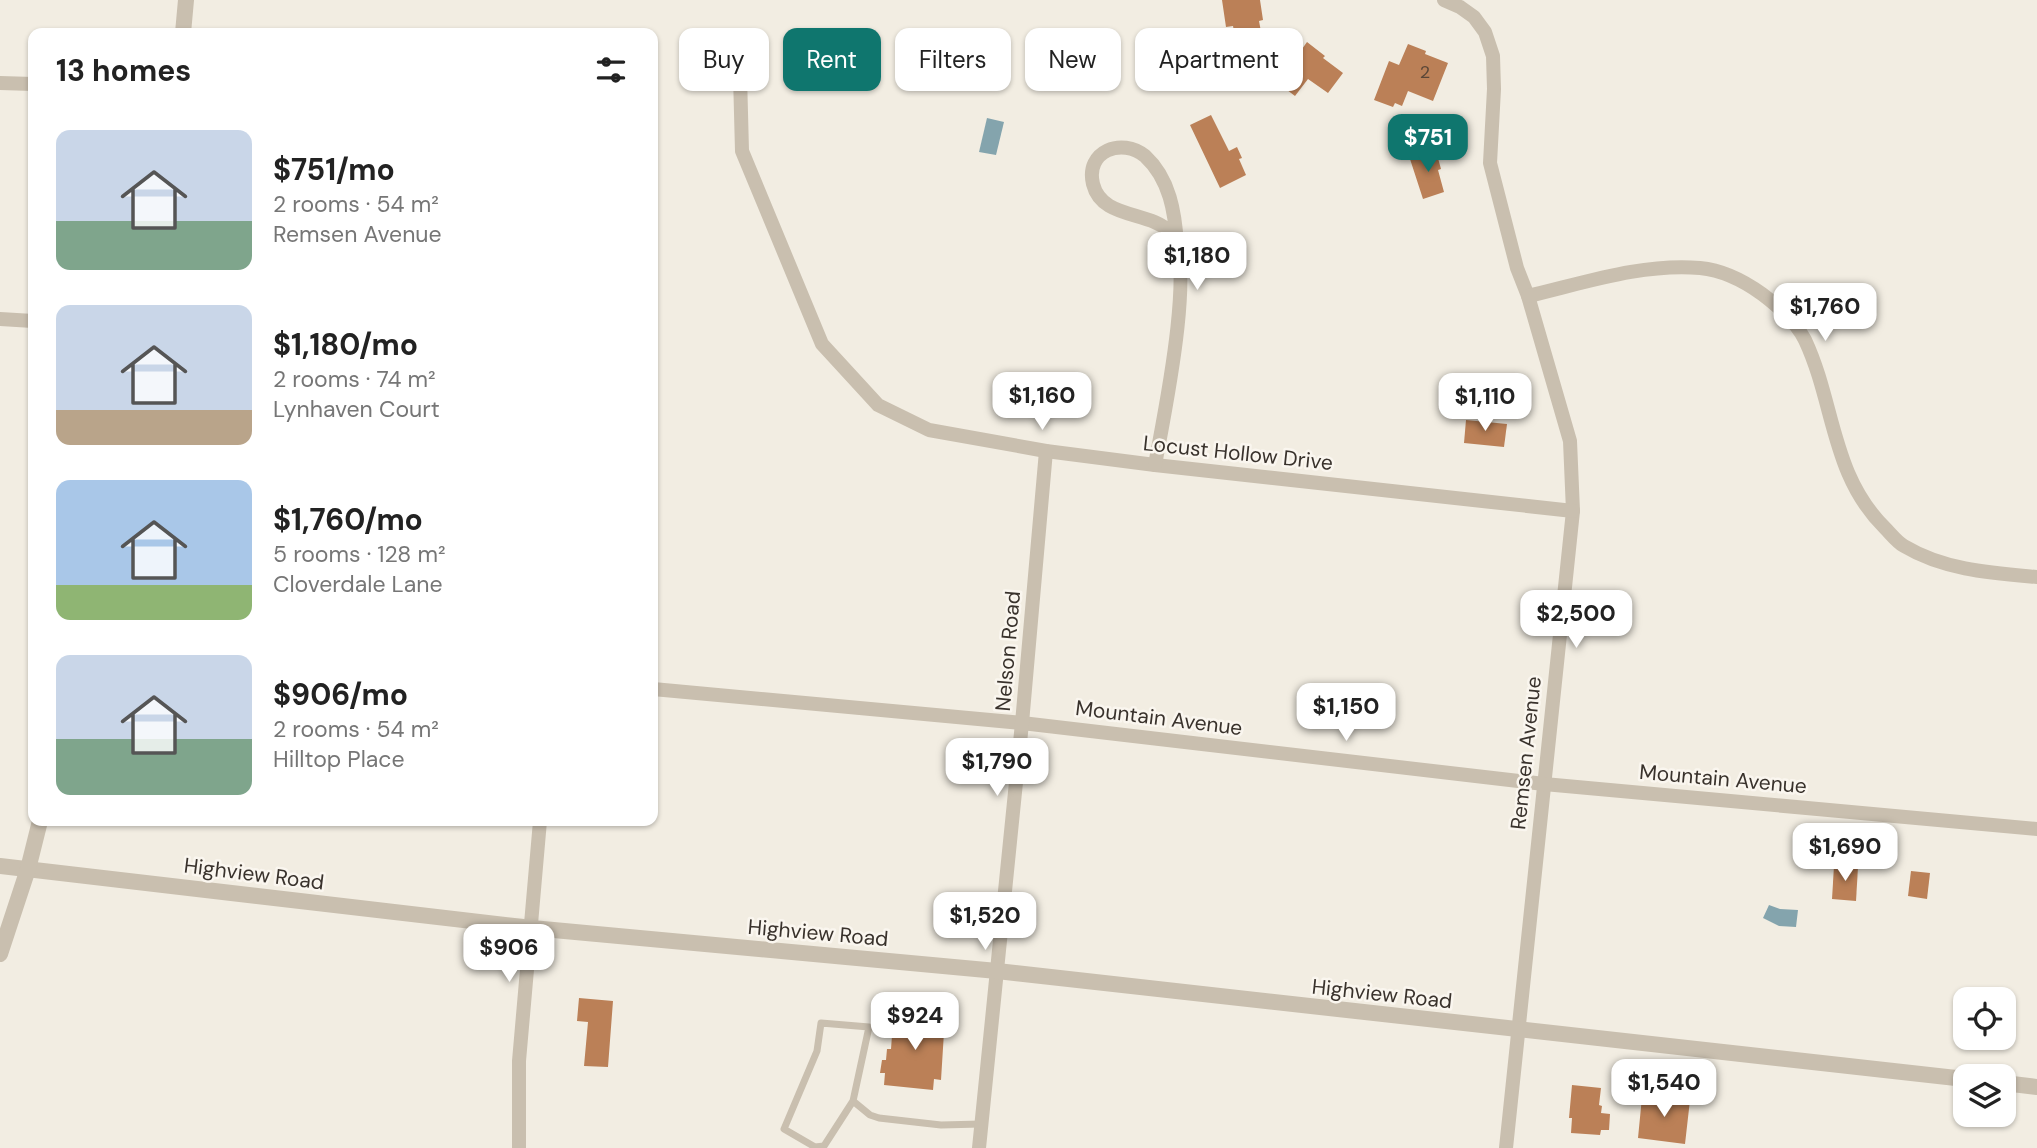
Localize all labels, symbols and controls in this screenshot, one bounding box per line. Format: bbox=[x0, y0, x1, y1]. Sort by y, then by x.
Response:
chip: Buy bbox=[679, 28, 769, 91]
chip: Rent bbox=[783, 28, 881, 91]
chip: Filters bbox=[895, 28, 1011, 91]
chip: New bbox=[1025, 28, 1121, 91]
chip: Apartment bbox=[1135, 28, 1303, 91]
text: 13 homes bbox=[56, 51, 191, 90]
icon: filters bbox=[592, 51, 630, 89]
house number: 2 bbox=[1420, 60, 1430, 84]
pin: $751 bbox=[1387, 114, 1469, 174]
text: $751 bbox=[1404, 122, 1452, 152]
text: $751/mo bbox=[273, 150, 395, 189]
icon: home bbox=[112, 158, 196, 242]
text: 2 rooms · 54 m² bbox=[273, 189, 439, 219]
text: Remsen Avenue bbox=[273, 219, 442, 249]
pin: $1,180 bbox=[1140, 232, 1254, 292]
text: $1,180 bbox=[1163, 240, 1231, 270]
pin: $1,760 bbox=[1768, 284, 1882, 343]
text: $1,760 bbox=[1790, 291, 1860, 321]
text: $1,180/mo bbox=[273, 325, 418, 364]
icon: home bbox=[112, 333, 196, 417]
text: 2 rooms · 74 m² bbox=[273, 364, 436, 394]
pin: $1,160 bbox=[985, 372, 1099, 432]
pin: $1,110 bbox=[1428, 374, 1542, 433]
text: $1,160 bbox=[1008, 380, 1076, 410]
text: $1,110 bbox=[1455, 381, 1515, 411]
text: Lynhaven Court bbox=[273, 394, 440, 424]
street label: Locust Hollow Drive bbox=[1142, 429, 1334, 477]
text: $1,760/mo bbox=[273, 500, 423, 539]
icon: home bbox=[112, 508, 196, 592]
text: 5 rooms · 128 m² bbox=[273, 539, 446, 569]
text: Cloverdale Lane bbox=[273, 569, 443, 599]
street label: Nelson Road bbox=[989, 590, 1027, 712]
pin: $2,500 bbox=[1519, 590, 1633, 650]
text: $2,500 bbox=[1536, 598, 1616, 628]
text: $906/mo bbox=[273, 675, 408, 714]
street label: Remsen Avenue bbox=[1504, 675, 1548, 831]
icon: home bbox=[112, 683, 196, 767]
pin: $1,150 bbox=[1289, 684, 1403, 743]
text: $1,150 bbox=[1313, 691, 1379, 721]
street label: Mountain Avenue bbox=[1074, 694, 1244, 742]
text: 2 rooms · 54 m² bbox=[273, 714, 439, 744]
pin: $1,790 bbox=[940, 738, 1054, 798]
text: Hilltop Place bbox=[273, 744, 405, 774]
text: $1,790 bbox=[962, 746, 1032, 776]
street label: Mountain Avenue bbox=[1638, 758, 1808, 800]
pin: $1,690 bbox=[1788, 824, 1902, 883]
text: $1,690 bbox=[1809, 831, 1881, 861]
street label: Highview Road bbox=[182, 852, 326, 896]
pin: $1,520 bbox=[928, 892, 1042, 952]
text: $1,520 bbox=[949, 900, 1021, 930]
street label: Highview Road bbox=[747, 913, 889, 953]
pin: $906 bbox=[468, 925, 550, 984]
text: $906 bbox=[479, 932, 539, 962]
street label: Highview Road bbox=[1310, 973, 1454, 1015]
map controls bbox=[1953, 987, 2016, 1127]
button: locate bbox=[1953, 987, 2016, 1050]
pin: $924 bbox=[874, 992, 956, 1052]
text: $924 bbox=[887, 1000, 943, 1030]
pin: $1,540 bbox=[1607, 1060, 1721, 1119]
button: layers bbox=[1953, 1064, 2016, 1127]
text: $1,540 bbox=[1627, 1067, 1701, 1097]

